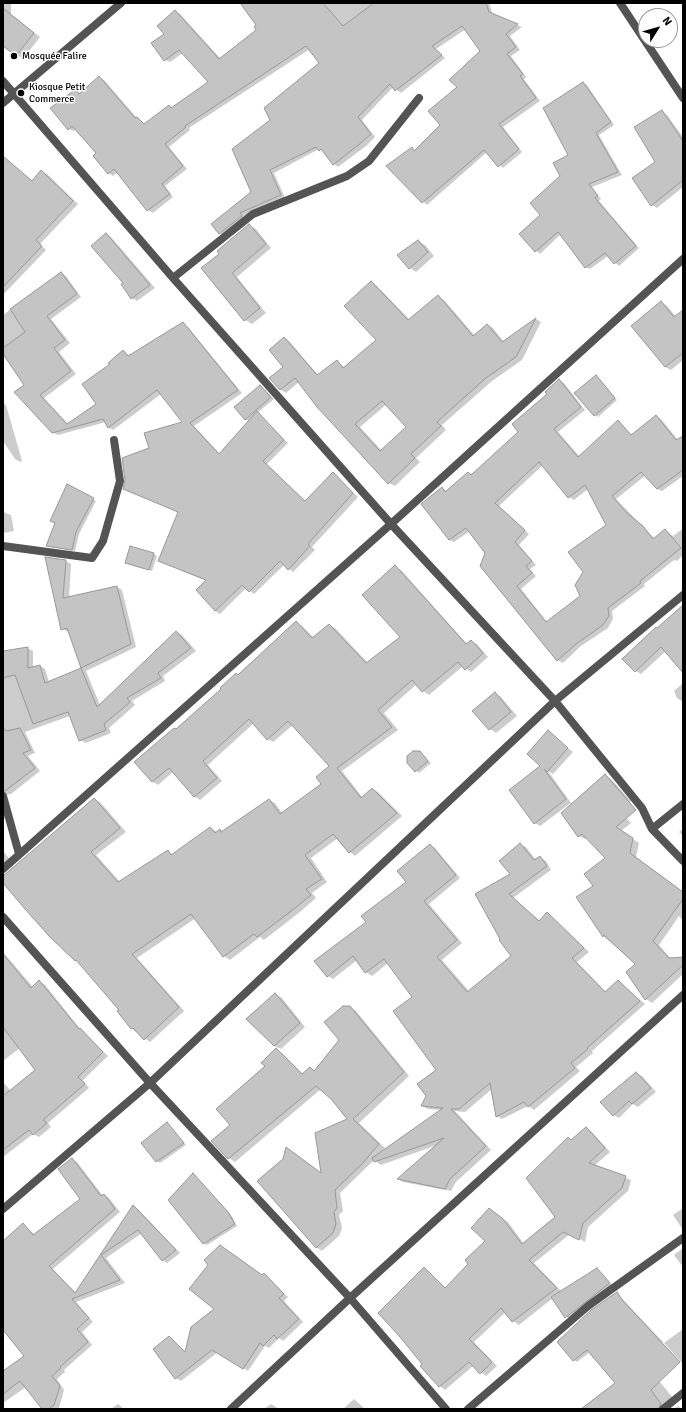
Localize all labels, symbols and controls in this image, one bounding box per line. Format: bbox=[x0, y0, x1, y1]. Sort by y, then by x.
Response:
north arrow bbox=[638, 8, 678, 48]
text: N bbox=[660, 14, 675, 28]
place label: Mosquée Falire bbox=[22, 50, 87, 62]
marker: Mosquée Falire bbox=[9, 51, 19, 61]
place label: Kiosque Petit Commerce bbox=[29, 81, 85, 104]
marker: Kiosque Petit Commerce bbox=[16, 88, 26, 98]

